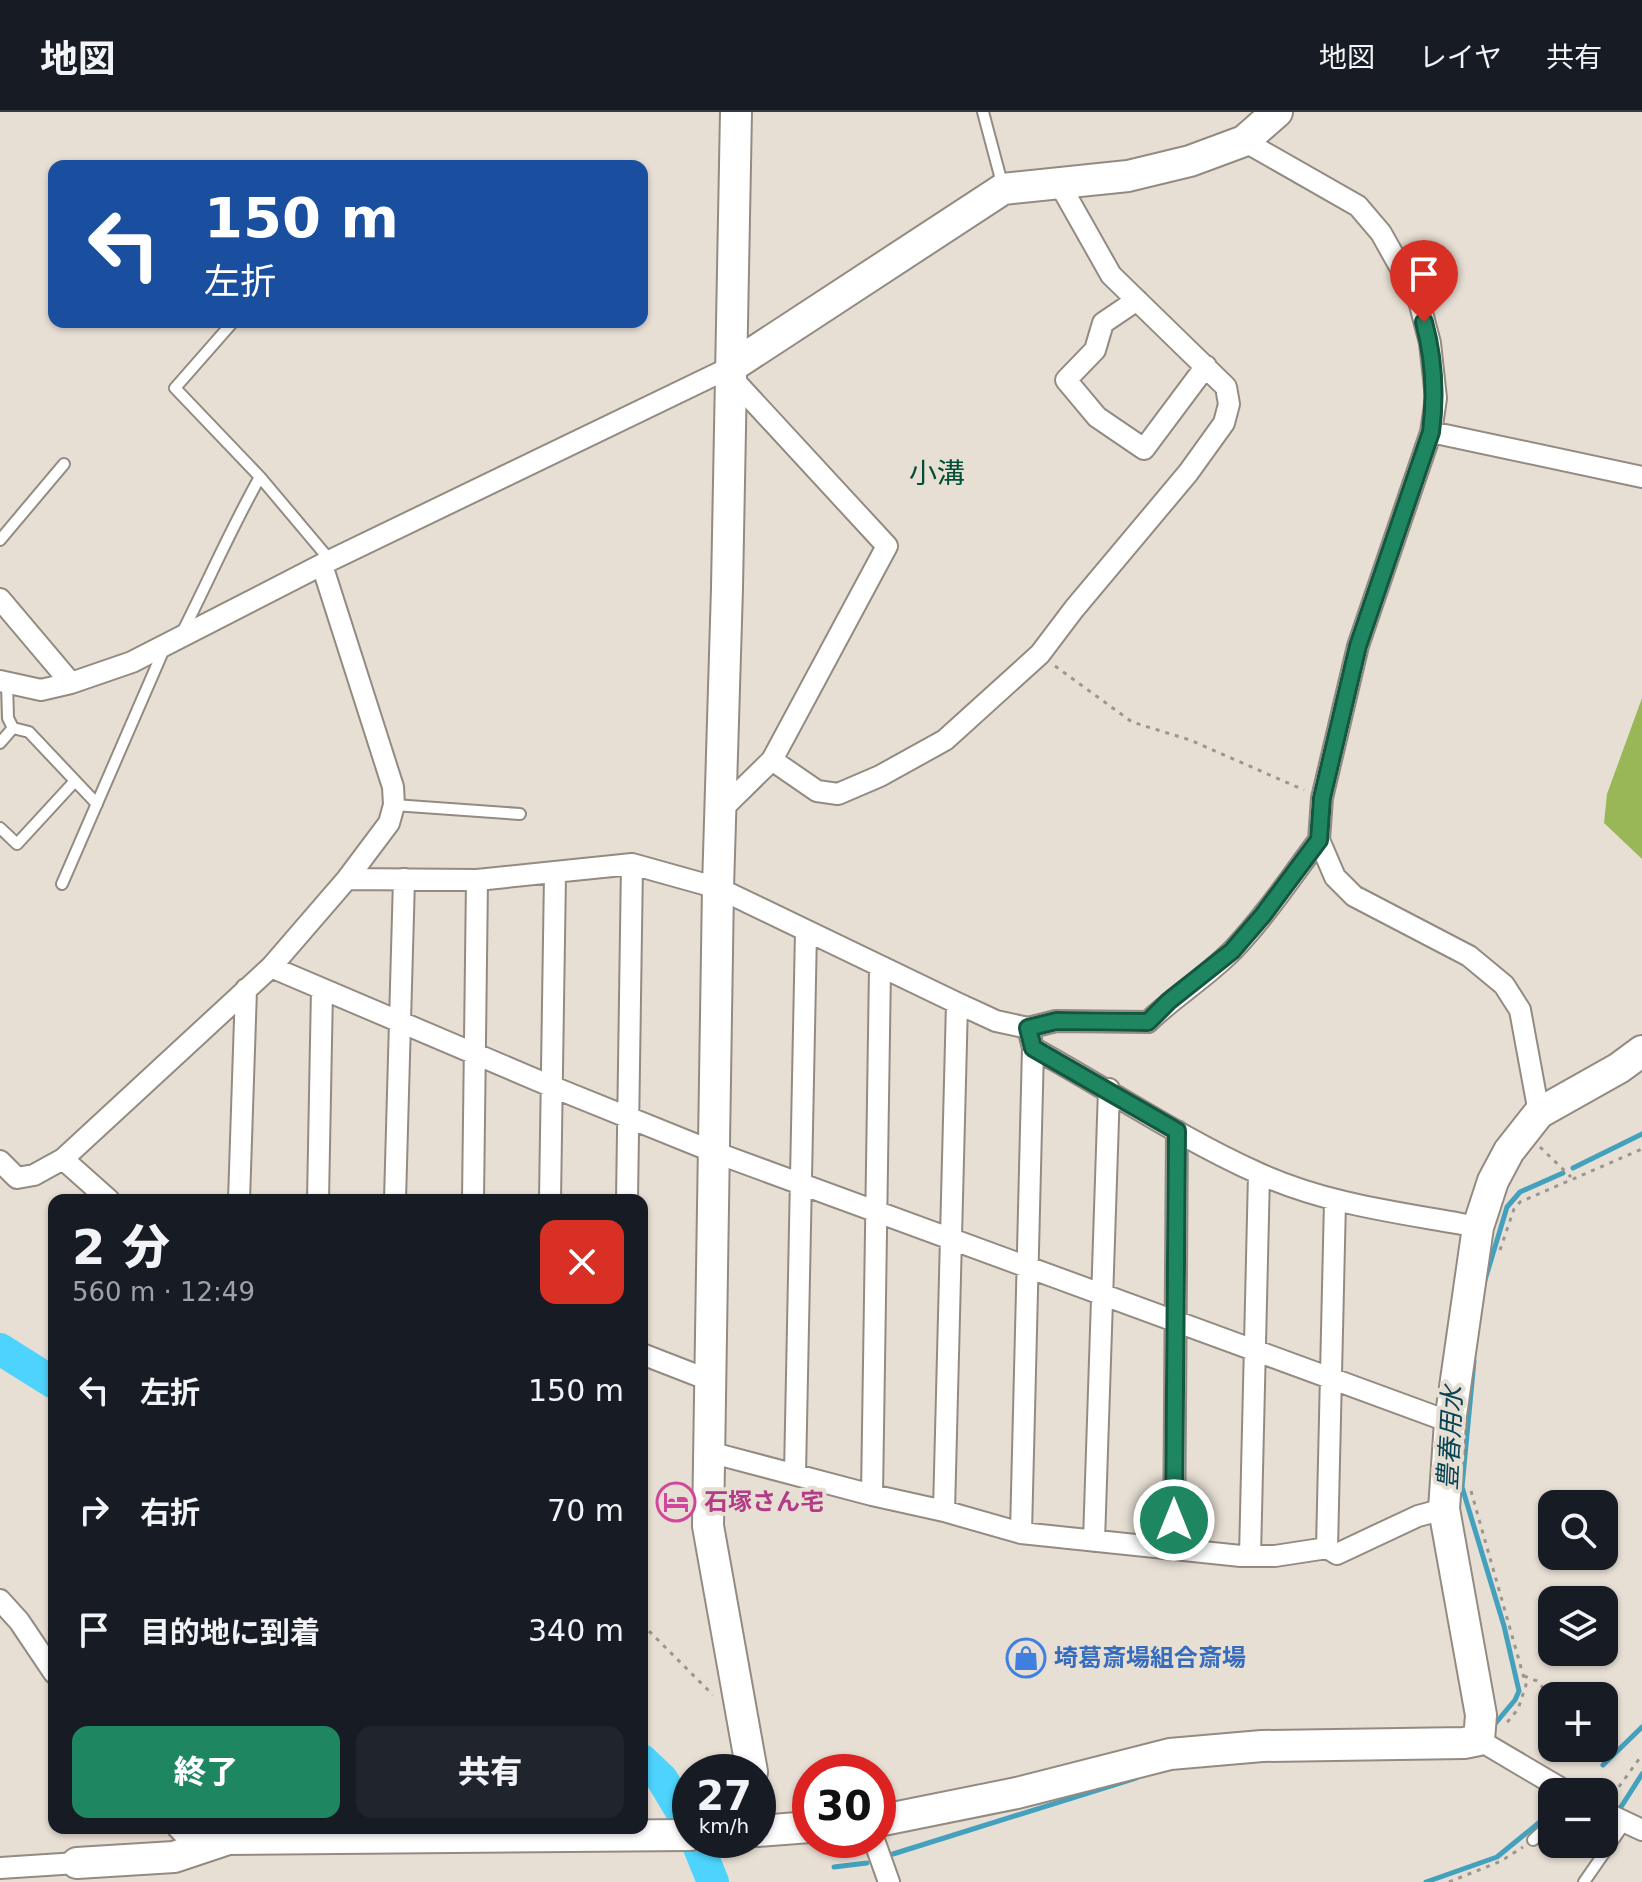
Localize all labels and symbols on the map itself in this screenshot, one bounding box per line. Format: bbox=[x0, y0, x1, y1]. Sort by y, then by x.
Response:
pin bbox=[1390, 240, 1458, 322]
district label: 小溝 bbox=[909, 457, 965, 490]
water label: 豊春用水 bbox=[1432, 1382, 1468, 1491]
position arrow bbox=[1132, 1478, 1216, 1562]
hotel icon: 石塚さん宅 bbox=[655, 1481, 697, 1523]
place label: 石塚さん宅 bbox=[704, 1488, 824, 1516]
shop icon: 埼葛斎場組合斎場 bbox=[1005, 1637, 1047, 1679]
place label: 埼葛斎場組合斎場 bbox=[1054, 1644, 1246, 1672]
speed limit sign: 30 bbox=[792, 1754, 896, 1858]

